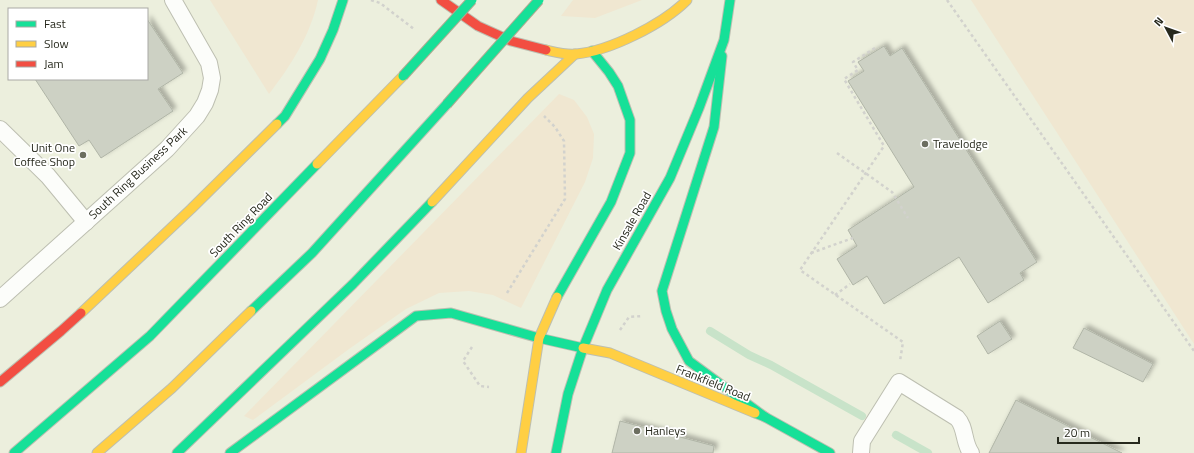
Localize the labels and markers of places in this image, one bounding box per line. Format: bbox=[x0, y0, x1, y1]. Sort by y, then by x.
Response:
place label: Travelodge bbox=[933, 134, 988, 153]
place label: Unit One Coffee Shop bbox=[14, 138, 75, 171]
marker: Travelodge bbox=[920, 139, 930, 149]
marker: Unit One Coffee Shop bbox=[78, 150, 88, 160]
place label: Hanleys bbox=[645, 421, 686, 440]
marker: Hanleys bbox=[632, 426, 642, 436]

